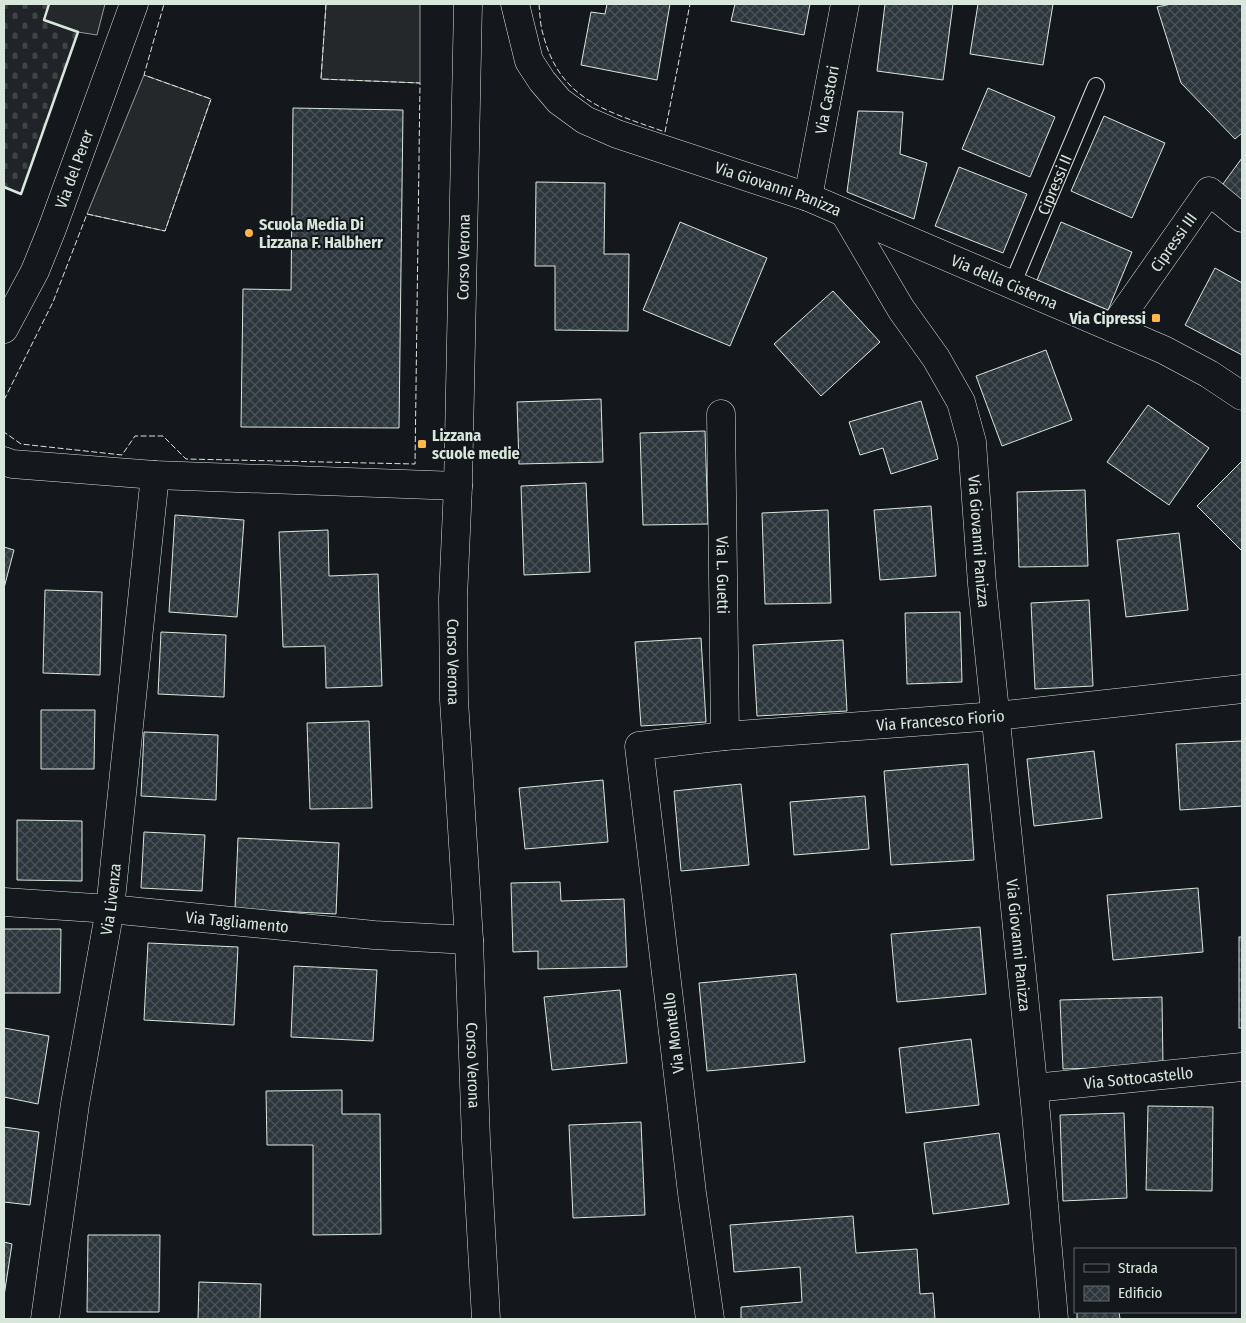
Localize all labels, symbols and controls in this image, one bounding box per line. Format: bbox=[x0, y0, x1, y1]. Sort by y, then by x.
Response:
street label: Via Castori bbox=[811, 64, 843, 136]
street label: Via del Perer bbox=[51, 127, 98, 211]
street label: Cipressi II bbox=[1034, 152, 1076, 218]
street label: Via Giovanni Panizza bbox=[712, 158, 844, 220]
street label: Cipressi III bbox=[1146, 209, 1201, 275]
street label: Corso Verona bbox=[453, 214, 474, 300]
place label: Scuola Media Di Lizzana F. Halbherr bbox=[259, 215, 383, 252]
marker: Scuola Media Di Lizzana F. Halbherr bbox=[243, 227, 255, 239]
street label: Via della Cisterna bbox=[948, 251, 1061, 313]
place label: Via Cipressi bbox=[1068, 309, 1146, 328]
marker: Via Cipressi bbox=[1150, 312, 1162, 324]
place label: Lizzana scuole medie bbox=[432, 426, 520, 463]
marker: Lizzana scuole medie bbox=[416, 438, 428, 450]
street label: Via Giovanni Panizza bbox=[964, 474, 993, 609]
street label: Via L. Guetti bbox=[713, 536, 732, 614]
street label: Corso Verona bbox=[443, 619, 463, 706]
street label: Via Francesco Fiorio bbox=[876, 706, 1006, 735]
street label: Via Livenza bbox=[96, 862, 125, 937]
street label: Via Giovanni Panizza bbox=[1002, 878, 1035, 1013]
street label: Via Tagliamento bbox=[185, 907, 290, 937]
street label: Via Montello bbox=[659, 991, 688, 1075]
street label: Corso Verona bbox=[462, 1022, 484, 1109]
street label: Via Sottocastello bbox=[1083, 1063, 1194, 1093]
legend bbox=[1074, 1248, 1236, 1313]
text: Strada bbox=[1118, 1259, 1158, 1277]
text: Edificio bbox=[1118, 1284, 1163, 1302]

